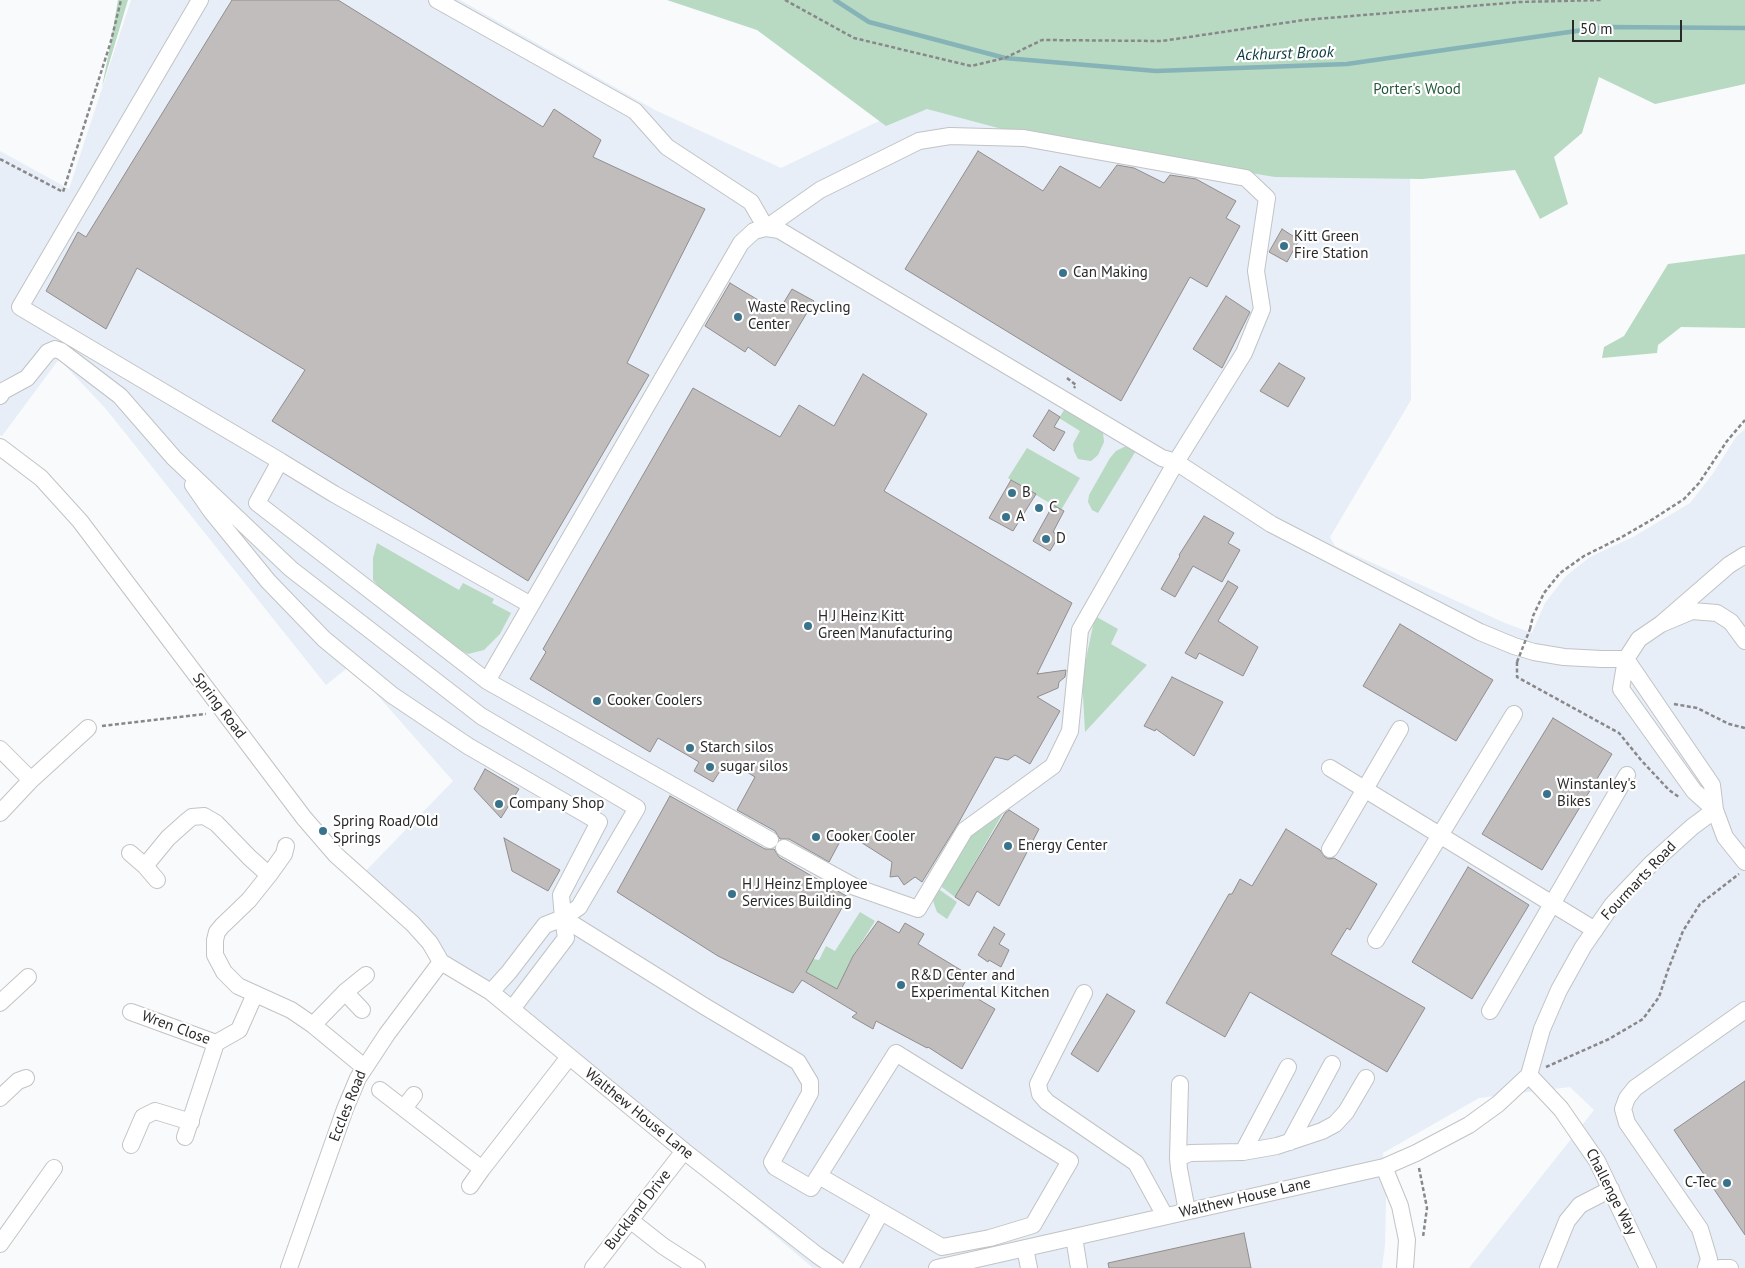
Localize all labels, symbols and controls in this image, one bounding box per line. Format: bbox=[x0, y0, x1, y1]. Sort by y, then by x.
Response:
scale bar bbox=[1575, 10, 1685, 42]
text: 50 m bbox=[1580, 19, 1613, 38]
water label: Ackhurst Brook bbox=[1236, 43, 1334, 65]
park label: Porter's Wood bbox=[1373, 81, 1461, 99]
place label: Kitt Green Fire Station bbox=[1294, 228, 1368, 263]
marker: Kitt Green Fire Station bbox=[1278, 240, 1290, 252]
place label: Can Making bbox=[1073, 264, 1148, 282]
marker: Can Making bbox=[1057, 267, 1069, 279]
place label: Waste Recycling Center bbox=[748, 299, 851, 334]
marker: Waste Recycling Center bbox=[732, 311, 744, 323]
place label: B bbox=[1022, 484, 1031, 502]
marker: B bbox=[1006, 487, 1018, 499]
place label: C bbox=[1049, 499, 1058, 517]
marker: C bbox=[1033, 502, 1045, 514]
place label: A bbox=[1016, 508, 1025, 526]
marker: A bbox=[1000, 511, 1012, 523]
place label: D bbox=[1056, 530, 1066, 548]
marker: D bbox=[1040, 533, 1052, 545]
place label: H J Heinz Kitt Green Manufacturing bbox=[818, 608, 953, 643]
marker: H J Heinz Kitt Green Manufacturing bbox=[802, 620, 814, 632]
street label: Spring Road bbox=[189, 670, 249, 742]
place label: Cooker Coolers bbox=[607, 692, 702, 710]
marker: Cooker Coolers bbox=[591, 695, 603, 707]
place label: Starch silos bbox=[700, 739, 774, 757]
marker: Starch silos bbox=[684, 742, 696, 754]
place label: sugar silos bbox=[720, 758, 788, 776]
marker: sugar silos bbox=[704, 761, 716, 773]
place label: Winstanley's Bikes bbox=[1557, 776, 1636, 811]
marker: Winstanley's Bikes bbox=[1541, 788, 1553, 800]
place label: Company Shop bbox=[509, 795, 604, 813]
marker: Company Shop bbox=[493, 798, 505, 810]
place label: Spring Road/Old Springs bbox=[333, 813, 438, 848]
marker: Spring Road/Old Springs bbox=[317, 825, 329, 837]
place label: Cooker Cooler bbox=[826, 828, 915, 846]
marker: Cooker Cooler bbox=[810, 831, 822, 843]
place label: Energy Center bbox=[1018, 837, 1108, 855]
street label: Fourmarts Road bbox=[1598, 838, 1680, 924]
marker: Energy Center bbox=[1002, 840, 1014, 852]
place label: H J Heinz Employee Services Building bbox=[742, 876, 868, 911]
marker: H J Heinz Employee Services Building bbox=[726, 888, 738, 900]
place label: R&D Center and Experimental Kitchen bbox=[911, 967, 1049, 1002]
marker: R&D Center and Experimental Kitchen bbox=[895, 979, 907, 991]
street label: Wren Close bbox=[139, 1007, 213, 1049]
street label: Walthew House Lane bbox=[581, 1065, 697, 1163]
street label: Eccles Road bbox=[326, 1068, 370, 1144]
street label: Challenge Way bbox=[1581, 1146, 1641, 1238]
street label: Buckland Drive bbox=[601, 1166, 675, 1254]
street label: Walthew House Lane bbox=[1178, 1174, 1312, 1222]
place label: C-Tec bbox=[1685, 1174, 1717, 1192]
marker: C-Tec bbox=[1721, 1177, 1733, 1189]

